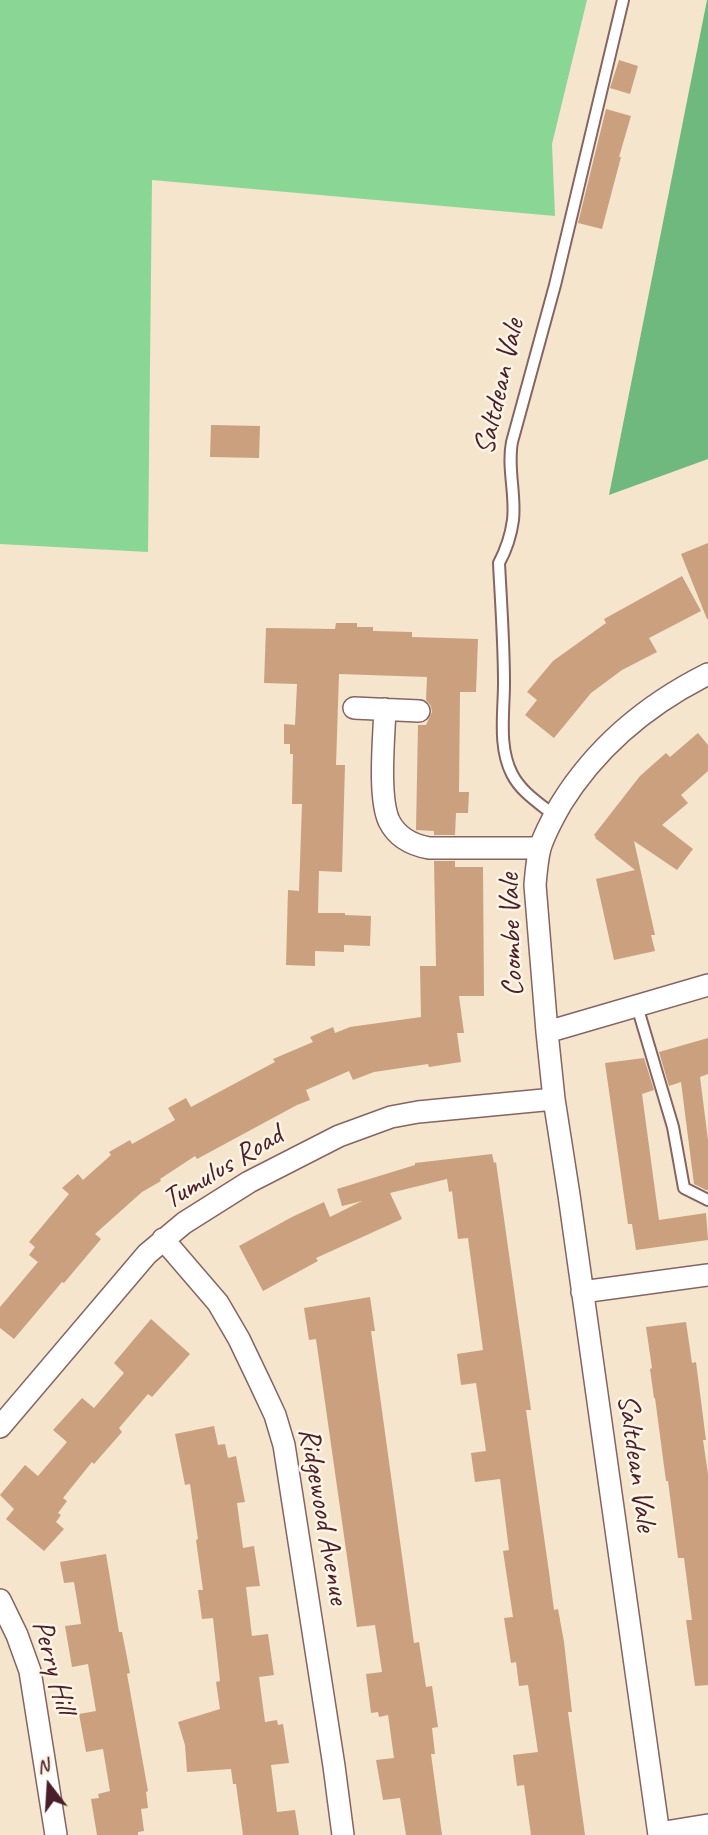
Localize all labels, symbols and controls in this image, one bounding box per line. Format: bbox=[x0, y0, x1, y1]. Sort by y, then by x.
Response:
street label: Saltdean Vale bbox=[467, 316, 533, 458]
street label: Coombe Vale bbox=[492, 873, 532, 997]
street label: Tumulus Road bbox=[156, 1118, 290, 1218]
street label: Saltdean Vale bbox=[609, 1392, 663, 1534]
street label: Ridgewood Avenue bbox=[290, 1425, 356, 1607]
street label: Perry Hill bbox=[23, 1616, 83, 1718]
north arrow bbox=[14, 1751, 84, 1821]
text: N bbox=[34, 1753, 52, 1779]

